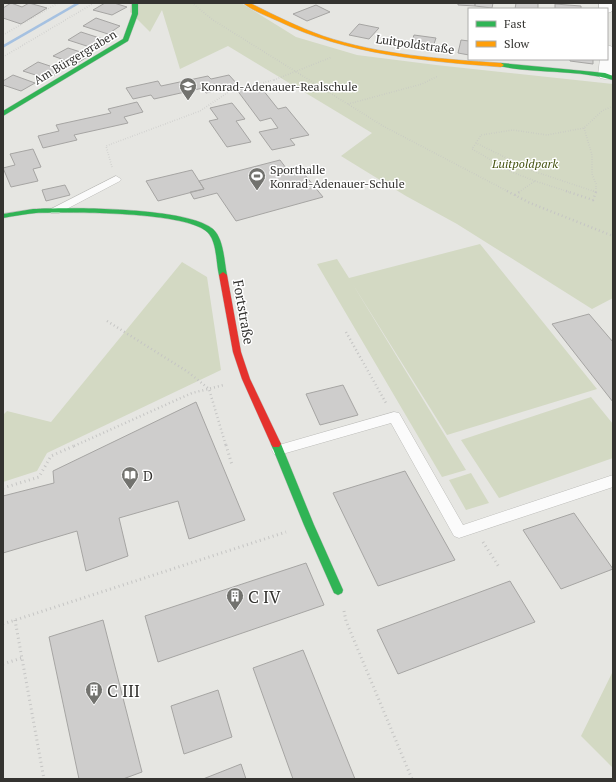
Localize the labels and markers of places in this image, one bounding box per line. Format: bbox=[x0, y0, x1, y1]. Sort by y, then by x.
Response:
school or university icon: Konrad-Adenauer-Realschule bbox=[178, 76, 198, 101]
place label: Konrad-Adenauer-Realschule bbox=[201, 79, 358, 94]
place label: Sporthalle Konrad-Adenauer-Schule bbox=[270, 162, 405, 191]
sports icon: Sporthalle Konrad-Adenauer-Schule bbox=[247, 166, 267, 191]
library icon: D bbox=[120, 465, 140, 490]
place label: D bbox=[143, 466, 153, 485]
place label: C IV bbox=[248, 585, 281, 608]
building icon: C IV bbox=[225, 586, 245, 611]
place label: C III bbox=[107, 679, 140, 702]
building icon: C III bbox=[84, 680, 104, 705]

